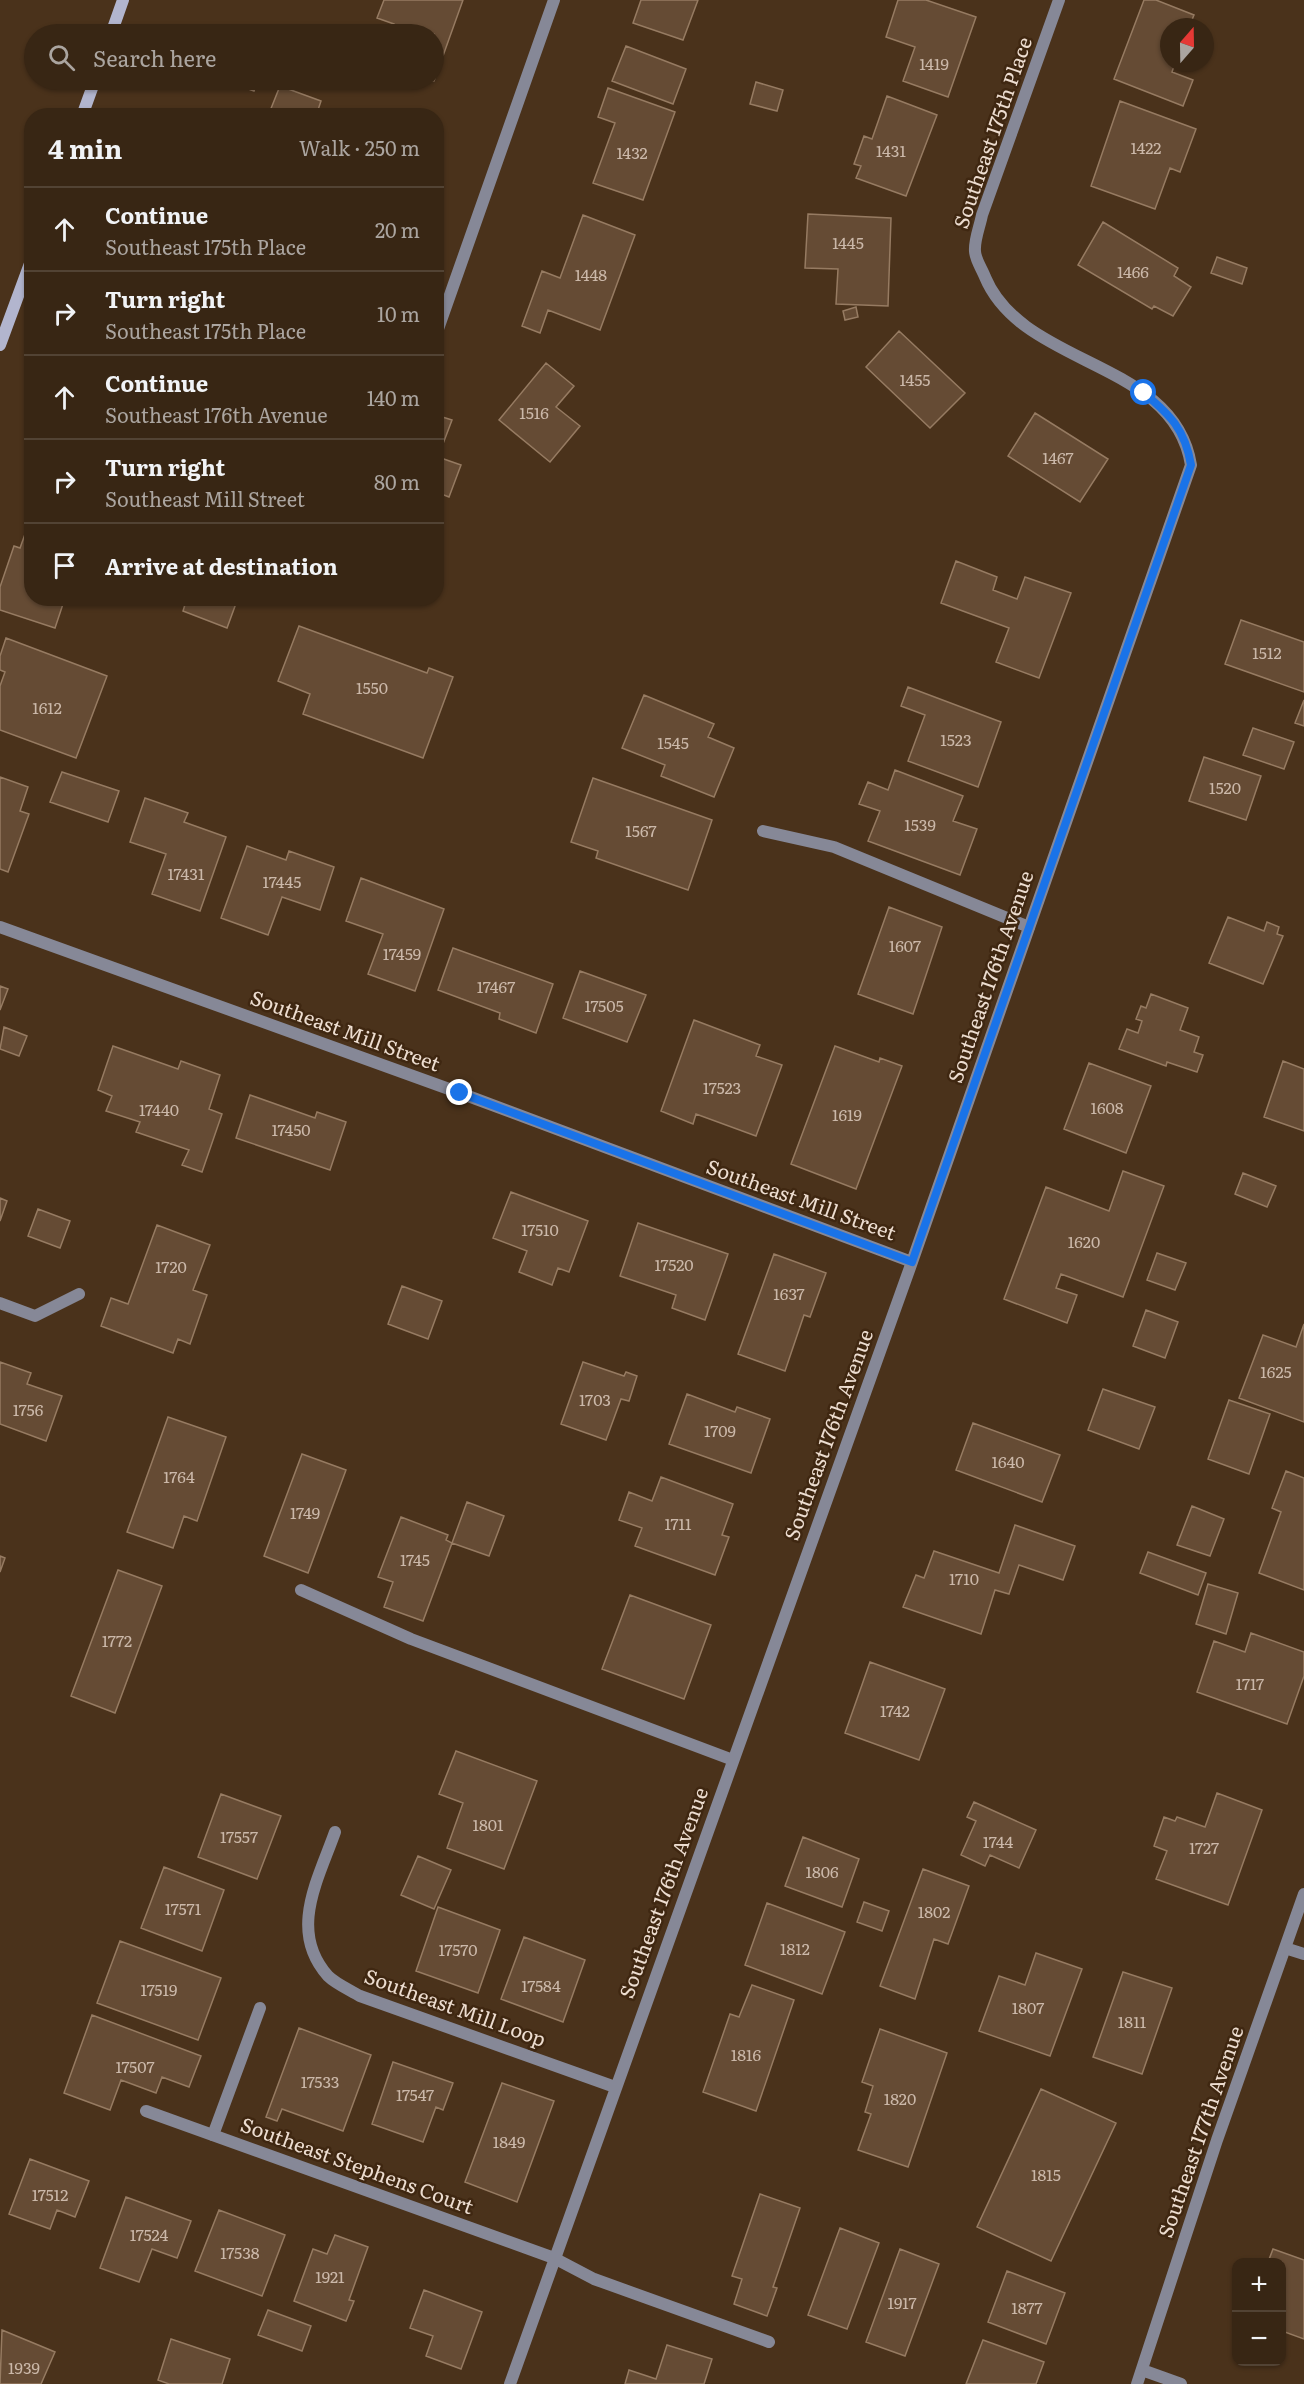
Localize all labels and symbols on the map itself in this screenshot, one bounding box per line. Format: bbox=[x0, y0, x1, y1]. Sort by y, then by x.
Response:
north arrow bbox=[1160, 18, 1214, 72]
street label: Southeast 175th Place bbox=[944, 32, 1038, 232]
house number: 1419 bbox=[919, 51, 949, 75]
house number: 1422 bbox=[1131, 135, 1161, 159]
house number: 1431 bbox=[876, 138, 906, 162]
house number: 1432 bbox=[617, 140, 648, 164]
house number: 1445 bbox=[832, 230, 864, 254]
house number: 1466 bbox=[1117, 259, 1149, 283]
house number: 1448 bbox=[575, 262, 607, 286]
house number: 1455 bbox=[900, 367, 930, 391]
route start bbox=[1130, 379, 1156, 405]
house number: 1516 bbox=[519, 400, 549, 424]
house number: 1467 bbox=[1042, 445, 1074, 469]
house number: 1512 bbox=[1252, 640, 1282, 664]
house number: 1550 bbox=[356, 675, 388, 699]
house number: 1612 bbox=[32, 695, 62, 719]
house number: 1523 bbox=[940, 727, 972, 751]
house number: 1545 bbox=[657, 730, 689, 754]
house number: 1520 bbox=[1209, 775, 1241, 799]
house number: 1539 bbox=[904, 812, 936, 836]
house number: 1567 bbox=[625, 818, 657, 842]
house number: 17431 bbox=[167, 861, 205, 885]
street label: Southeast 176th Avenue bbox=[939, 866, 1040, 1087]
house number: 17445 bbox=[263, 869, 301, 893]
house number: 1607 bbox=[889, 933, 921, 957]
house number: 17459 bbox=[383, 941, 421, 965]
house number: 17467 bbox=[477, 974, 515, 998]
street label: Southeast Mill Street bbox=[247, 981, 445, 1077]
house number: 17505 bbox=[584, 993, 624, 1017]
house number: 17523 bbox=[703, 1075, 741, 1099]
route end bbox=[446, 1079, 472, 1105]
house number: 1608 bbox=[1090, 1095, 1124, 1119]
house number: 17440 bbox=[139, 1097, 179, 1121]
house number: 1619 bbox=[832, 1102, 862, 1126]
house number: 17450 bbox=[271, 1117, 311, 1141]
street label: Southeast Mill Street bbox=[703, 1150, 901, 1246]
house number: 17510 bbox=[521, 1217, 559, 1241]
house number: 1620 bbox=[1068, 1229, 1100, 1253]
house number: 17520 bbox=[654, 1252, 694, 1276]
house number: 1720 bbox=[155, 1254, 187, 1278]
house number: 1637 bbox=[773, 1281, 805, 1305]
street label: Southeast 176th Avenue bbox=[775, 1325, 879, 1544]
house number: 1625 bbox=[1260, 1359, 1292, 1383]
house number: 1703 bbox=[579, 1387, 611, 1411]
house number: 1756 bbox=[13, 1397, 44, 1421]
house number: 1709 bbox=[704, 1418, 736, 1442]
house number: 1640 bbox=[991, 1449, 1025, 1473]
house number: 1764 bbox=[163, 1464, 195, 1488]
house number: 1749 bbox=[290, 1500, 320, 1524]
house number: 1711 bbox=[664, 1511, 692, 1535]
house number: 1745 bbox=[400, 1547, 430, 1571]
house number: 1710 bbox=[949, 1566, 979, 1590]
house number: 1772 bbox=[102, 1628, 132, 1652]
house number: 1717 bbox=[1236, 1671, 1264, 1695]
house number: 1742 bbox=[880, 1698, 910, 1722]
street label: Southeast 176th Avenue bbox=[610, 1783, 714, 2002]
house number: 1801 bbox=[472, 1812, 504, 1836]
house number: 17557 bbox=[220, 1824, 258, 1848]
house number: 1744 bbox=[983, 1829, 1014, 1853]
house number: 1727 bbox=[1189, 1835, 1219, 1859]
house number: 1806 bbox=[805, 1859, 839, 1883]
house number: 17571 bbox=[165, 1896, 202, 1920]
house number: 1802 bbox=[918, 1899, 950, 1923]
house number: 1812 bbox=[780, 1936, 810, 1960]
house number: 17570 bbox=[438, 1937, 478, 1961]
street label: Southeast Mill Loop bbox=[361, 1959, 551, 2053]
house number: 17584 bbox=[521, 1973, 561, 1997]
house number: 17519 bbox=[141, 1977, 177, 2001]
house number: 1807 bbox=[1012, 1995, 1044, 2019]
house number: 1811 bbox=[1118, 2009, 1147, 2033]
street label: Southeast 177th Avenue bbox=[1149, 2021, 1249, 2241]
house number: 1816 bbox=[731, 2042, 762, 2066]
house number: 17507 bbox=[115, 2054, 155, 2078]
house number: 17533 bbox=[301, 2069, 339, 2093]
house number: 17547 bbox=[396, 2082, 434, 2106]
house number: 1820 bbox=[884, 2086, 916, 2110]
street label: Southeast Stephens Court bbox=[237, 2108, 478, 2220]
house number: 1849 bbox=[493, 2129, 525, 2153]
house number: 1815 bbox=[1031, 2162, 1061, 2186]
house number: 17512 bbox=[32, 2182, 68, 2206]
house number: 17524 bbox=[130, 2222, 169, 2246]
house number: 17538 bbox=[220, 2240, 260, 2264]
house number: 1921 bbox=[315, 2264, 345, 2288]
house number: 1917 bbox=[887, 2290, 917, 2314]
house number: 1877 bbox=[1011, 2295, 1043, 2319]
house number: 1939 bbox=[8, 2355, 40, 2379]

